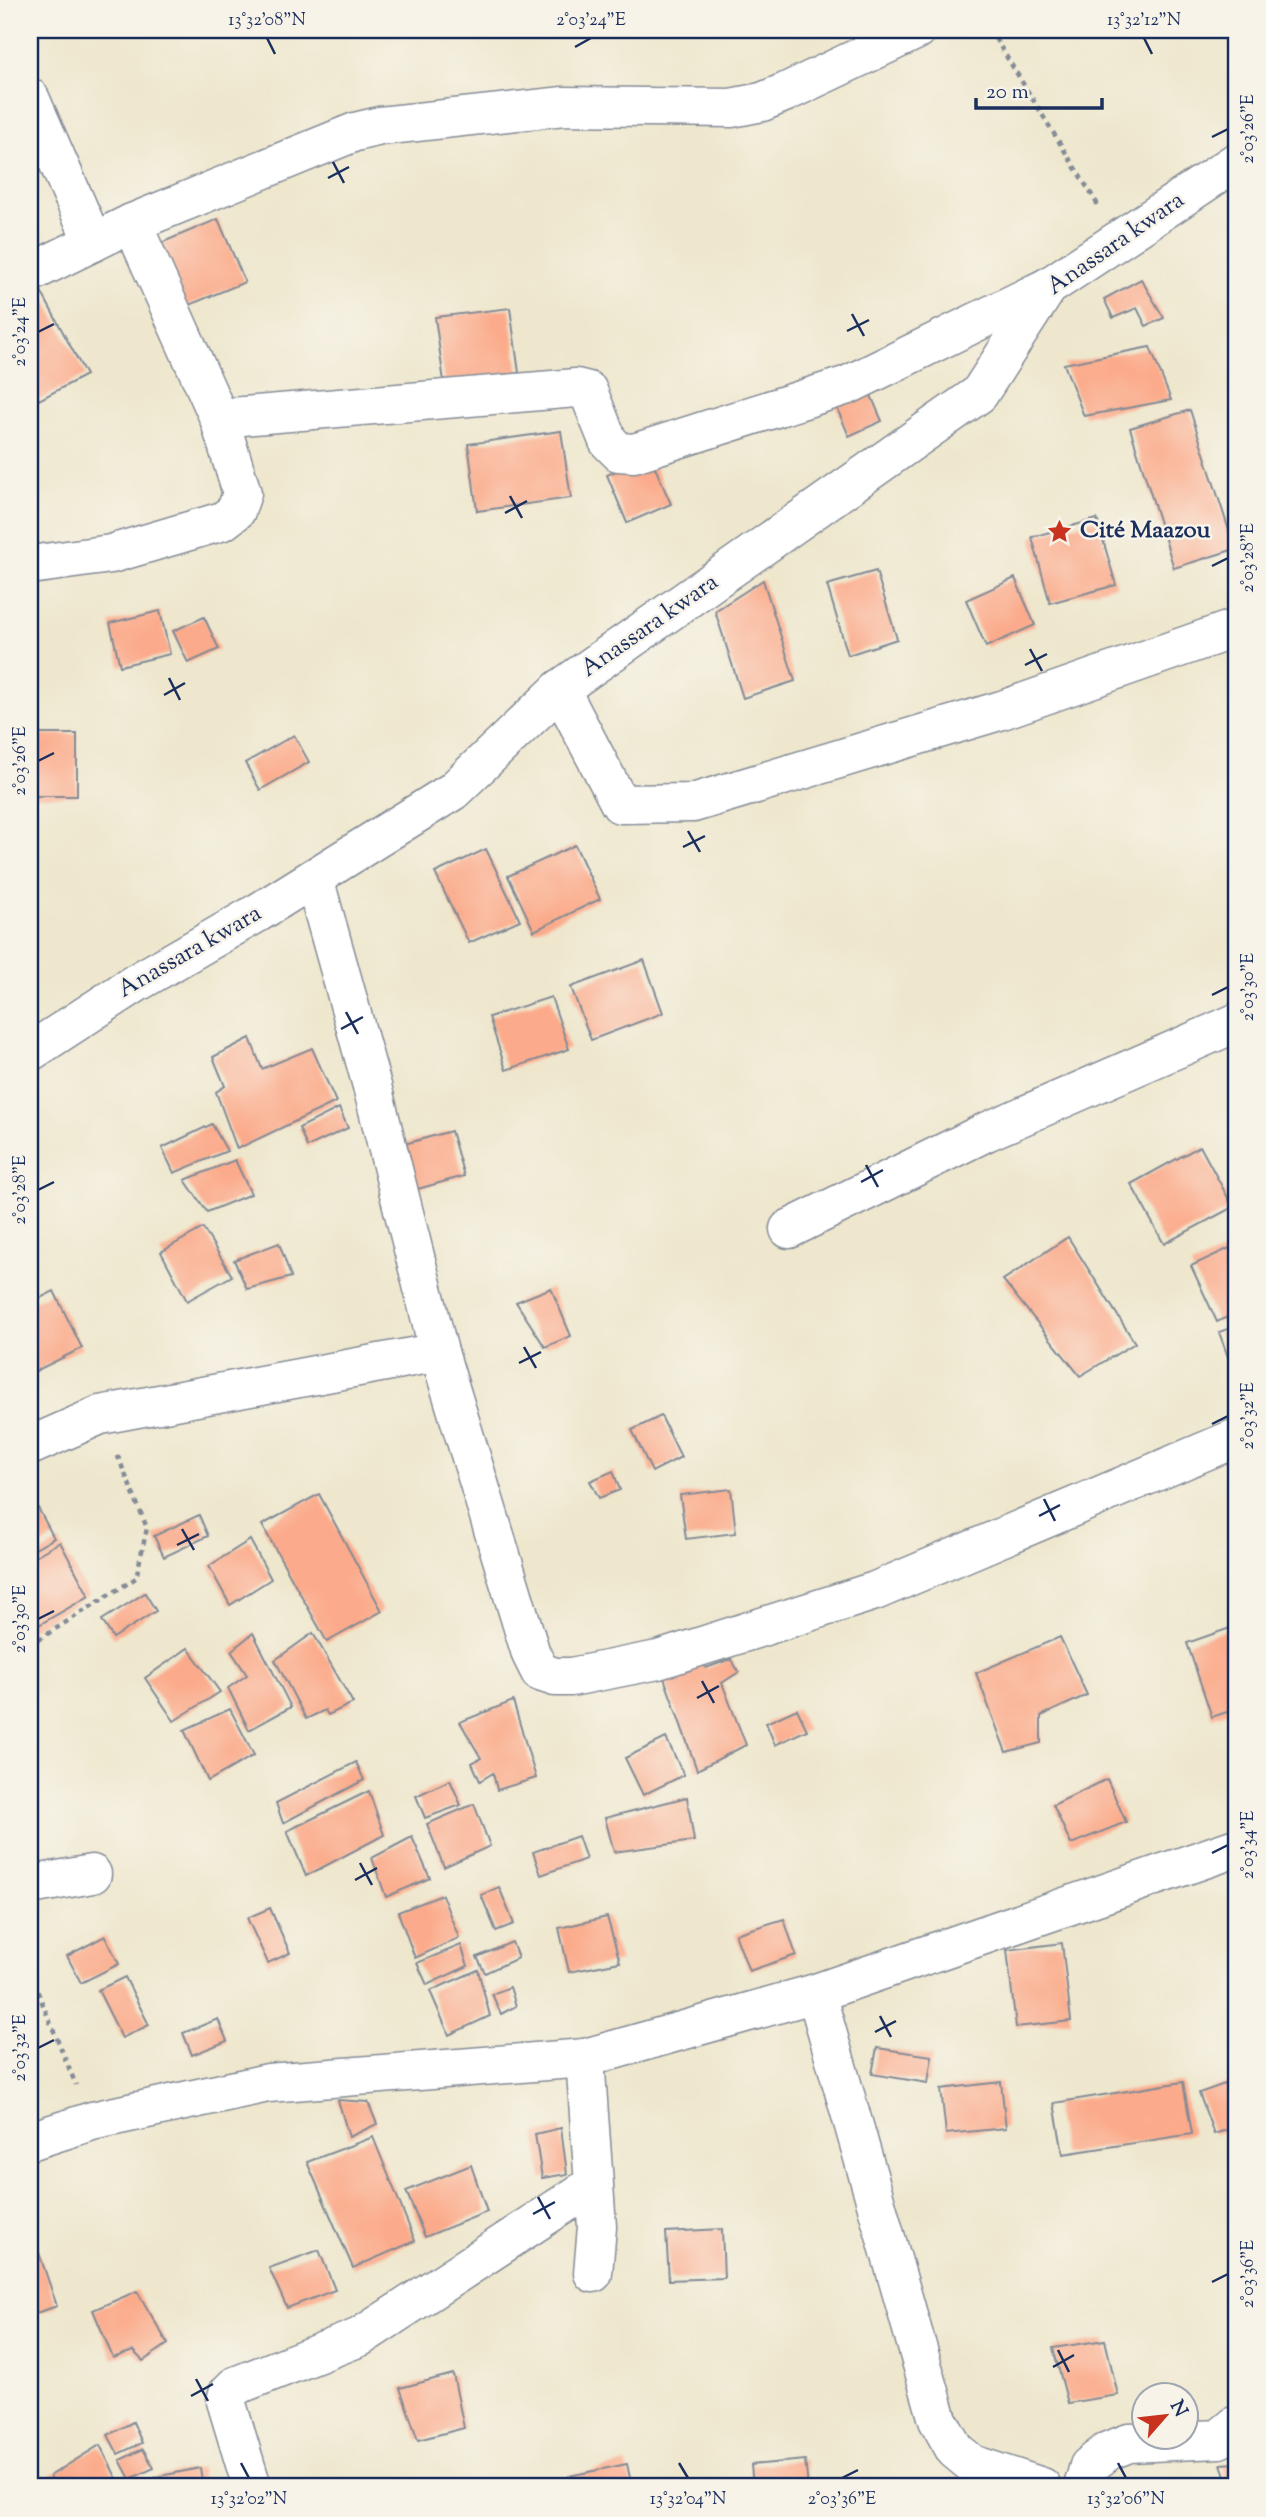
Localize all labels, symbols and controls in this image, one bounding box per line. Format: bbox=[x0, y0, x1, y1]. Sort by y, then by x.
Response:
text: 13°32'08"N bbox=[228, 8, 306, 34]
text: 2°03'24"E bbox=[556, 8, 626, 34]
text: 13°32'12"N bbox=[1107, 8, 1181, 34]
scale bar bbox=[976, 66, 1102, 110]
text: 20 m bbox=[986, 78, 1029, 108]
text: 2°03'26"E bbox=[1236, 94, 1262, 164]
street label: Anassara kwara bbox=[1040, 184, 1192, 304]
text: 2°03'24"E bbox=[8, 297, 34, 367]
place label: Cité Maazou bbox=[1080, 514, 1211, 548]
place icon: Cité Maazou bbox=[1046, 517, 1074, 545]
text: 2°03'28"E bbox=[1236, 523, 1262, 593]
street label: Anassara kwara bbox=[574, 566, 726, 686]
text: 2°03'26"E bbox=[8, 726, 34, 796]
street label: Anassara kwara bbox=[112, 897, 268, 1007]
text: 2°03'30"E bbox=[1236, 953, 1262, 1021]
text: 2°03'28"E bbox=[8, 1155, 34, 1225]
text: 2°03'32"E bbox=[1236, 1382, 1262, 1450]
text: 2°03'30"E bbox=[8, 1585, 34, 1653]
text: 2°03'34"E bbox=[1236, 1811, 1262, 1879]
text: 2°03'32"E bbox=[8, 2014, 34, 2082]
text: 2°03'36"E bbox=[1236, 2240, 1262, 2308]
north arrow bbox=[1130, 2380, 1200, 2450]
text: N bbox=[1162, 2396, 1193, 2422]
text: 13°32'02"N bbox=[211, 2487, 287, 2513]
text: 13°32'04"N bbox=[650, 2487, 726, 2513]
text: 2°03'36"E bbox=[808, 2487, 876, 2513]
text: 13°32'06"N bbox=[1087, 2487, 1165, 2513]

